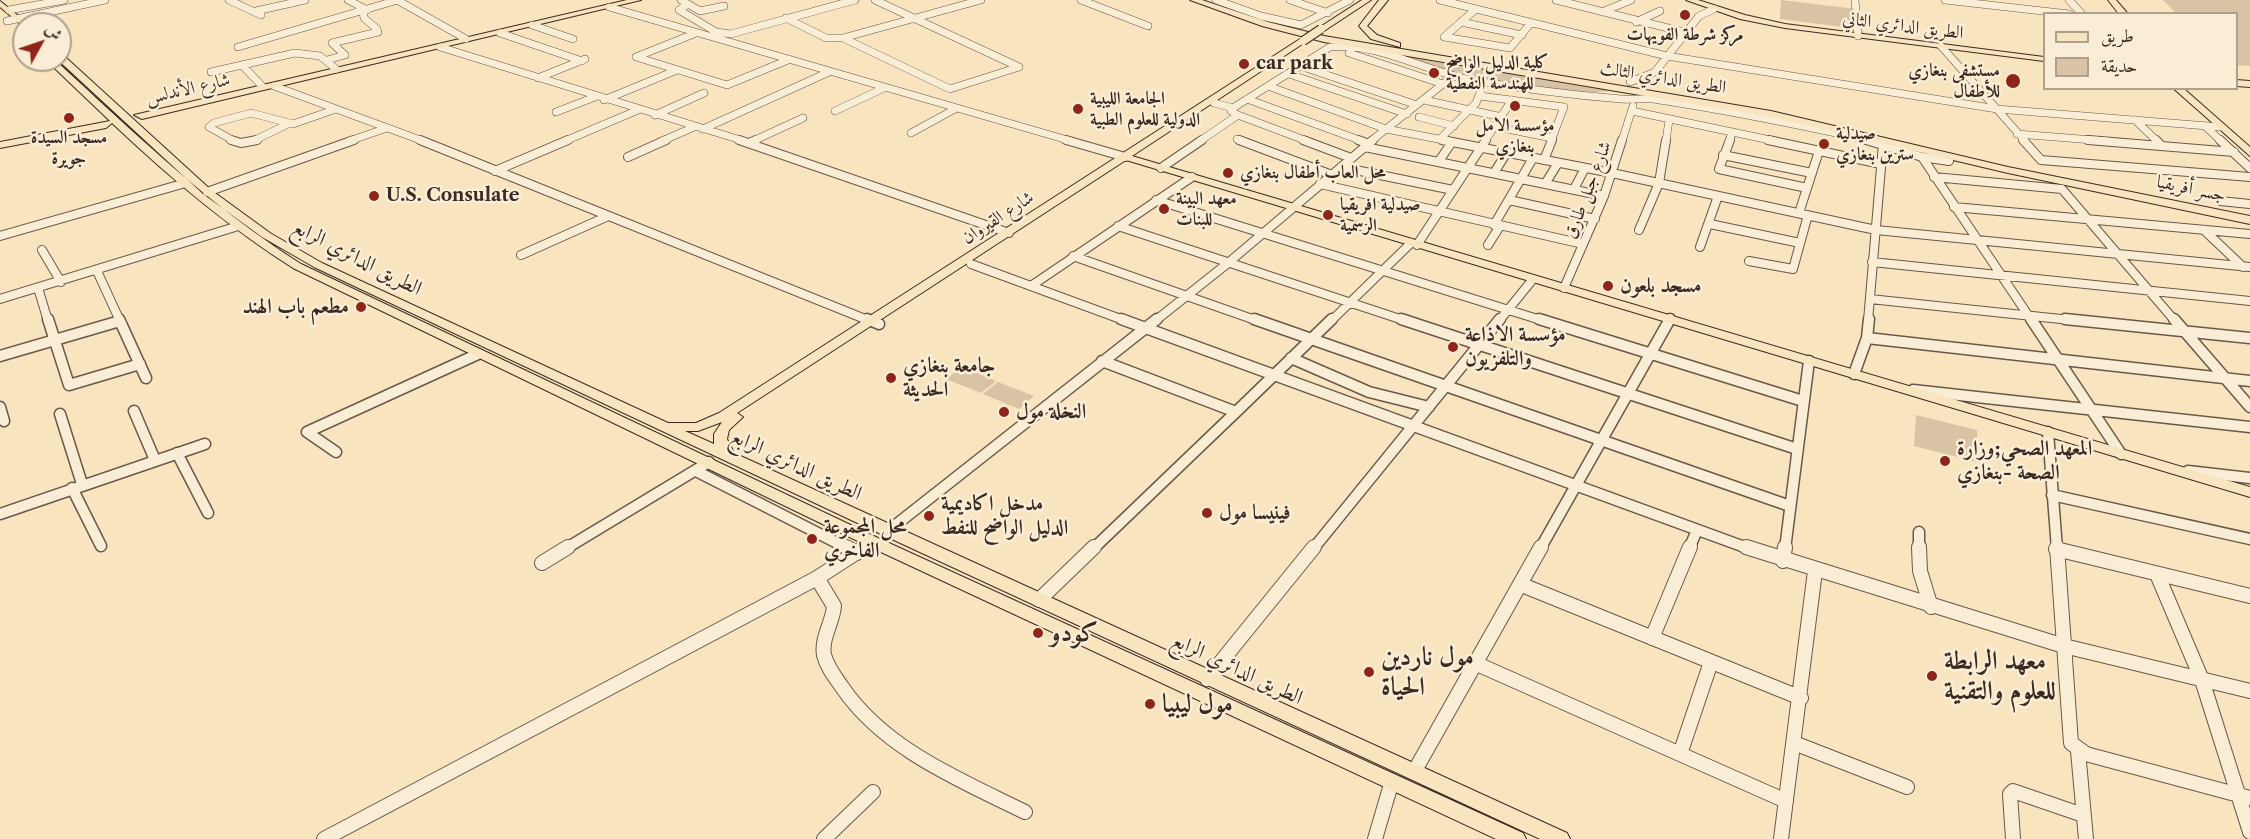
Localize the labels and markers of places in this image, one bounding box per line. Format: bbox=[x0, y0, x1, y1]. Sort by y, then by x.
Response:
marker: مركز شرطة الفويهات bbox=[1678, 8, 1692, 22]
place label: مركز شرطة الفويهات bbox=[1627, 24, 1743, 46]
place label: كلية الدليل الواضح للهندسة النفطية bbox=[1446, 52, 1549, 94]
place label: car park bbox=[1256, 53, 1333, 75]
marker: car park bbox=[1237, 57, 1251, 71]
place label: مستشفى بنغازي للأطفال bbox=[1908, 60, 2000, 103]
marker: كلية الدليل الواضح للهندسة النفطية bbox=[1427, 66, 1441, 80]
marker: مستشفى بنغازي للأطفال bbox=[2004, 72, 2022, 90]
place label: الجامعة الليبية الدولية للعلوم الطبية bbox=[1090, 88, 1200, 130]
marker: مؤسسة الامل بنغازي bbox=[1508, 99, 1522, 113]
marker: الجامعة الليبية الدولية للعلوم الطبية bbox=[1071, 102, 1085, 116]
marker: مسجد السيدة جويرة bbox=[62, 111, 76, 125]
place label: مؤسسة الامل بنغازي bbox=[1475, 115, 1555, 158]
place label: صيدلية سترين بنغازي bbox=[1836, 123, 1914, 166]
place label: مسجد السيدة جويرة bbox=[31, 127, 107, 170]
marker: صيدلية سترين بنغازي bbox=[1817, 137, 1831, 151]
place label: محل العاب أطفال بنغازي bbox=[1240, 162, 1386, 184]
marker: محل العاب أطفال بنغازي bbox=[1221, 166, 1235, 180]
place label: U.S. Consulate bbox=[386, 185, 519, 207]
place label: معهد البينة للبنات bbox=[1176, 188, 1237, 230]
marker: U.S. Consulate bbox=[367, 189, 381, 203]
place label: صيدلية افريقيا الرسمية bbox=[1340, 194, 1421, 236]
marker: معهد البينة للبنات bbox=[1157, 202, 1171, 216]
marker: صيدلية افريقيا الرسمية bbox=[1321, 208, 1335, 222]
place label: مسجد بلعون bbox=[1620, 273, 1702, 299]
marker: مسجد بلعون bbox=[1601, 279, 1615, 293]
place label: مطعم باب الهند bbox=[243, 294, 349, 320]
marker: مطعم باب الهند bbox=[354, 300, 368, 314]
place label: مؤسسة الاذاعة والتلفزيون bbox=[1465, 322, 1566, 372]
marker: مؤسسة الاذاعة والتلفزيون bbox=[1446, 340, 1460, 354]
place label: جامعة بنغازي الحديثة bbox=[903, 353, 995, 403]
marker: جامعة بنغازي الحديثة bbox=[884, 371, 898, 385]
place label: النخلة مول bbox=[1016, 399, 1086, 425]
marker: النخلة مول bbox=[997, 405, 1011, 419]
place label: المعهد الصحي;وزارة الصحة -بنغازي bbox=[1957, 436, 2092, 486]
marker: المعهد الصحي;وزارة الصحة -بنغازي bbox=[1938, 454, 1952, 468]
place label: مدخل اكاديمية الدليل الواضح للنفط bbox=[941, 491, 1068, 541]
place label: فينيسا مول bbox=[1219, 500, 1291, 526]
marker: فينيسا مول bbox=[1200, 506, 1214, 520]
marker: مدخل اكاديمية الدليل الواضح للنفط bbox=[922, 509, 936, 523]
place label: محل المجموعة الفاخري bbox=[824, 514, 906, 564]
marker: محل المجموعة الفاخري bbox=[805, 532, 819, 546]
place label: كودو bbox=[1050, 617, 1098, 649]
marker: كودو bbox=[1031, 626, 1045, 640]
place label: مول ناردين الحياة bbox=[1381, 641, 1474, 702]
place label: معهد الرابطة للعلوم والتقنية bbox=[1944, 645, 2056, 706]
marker: مول ناردين الحياة bbox=[1362, 665, 1376, 679]
marker: معهد الرابطة للعلوم والتقنية bbox=[1925, 669, 1939, 683]
place label: مول ليبيا bbox=[1162, 688, 1233, 720]
marker: مول ليبيا bbox=[1143, 697, 1157, 711]

